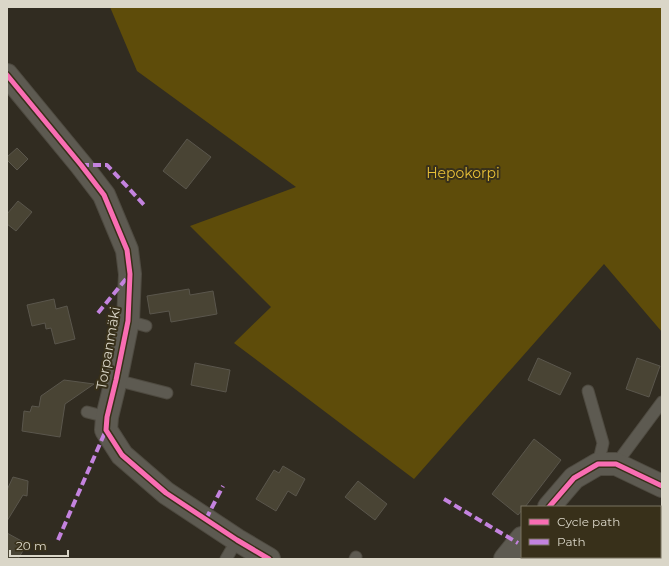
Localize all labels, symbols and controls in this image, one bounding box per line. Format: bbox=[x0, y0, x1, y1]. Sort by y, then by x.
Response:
park label: Hepokorpi bbox=[426, 164, 500, 182]
street label: Torpanmäki bbox=[92, 305, 124, 391]
legend bbox=[521, 506, 661, 558]
text: Cycle path bbox=[557, 514, 620, 529]
scale bar bbox=[10, 532, 68, 558]
text: Path bbox=[557, 534, 586, 549]
text: 20 m bbox=[16, 538, 47, 553]

